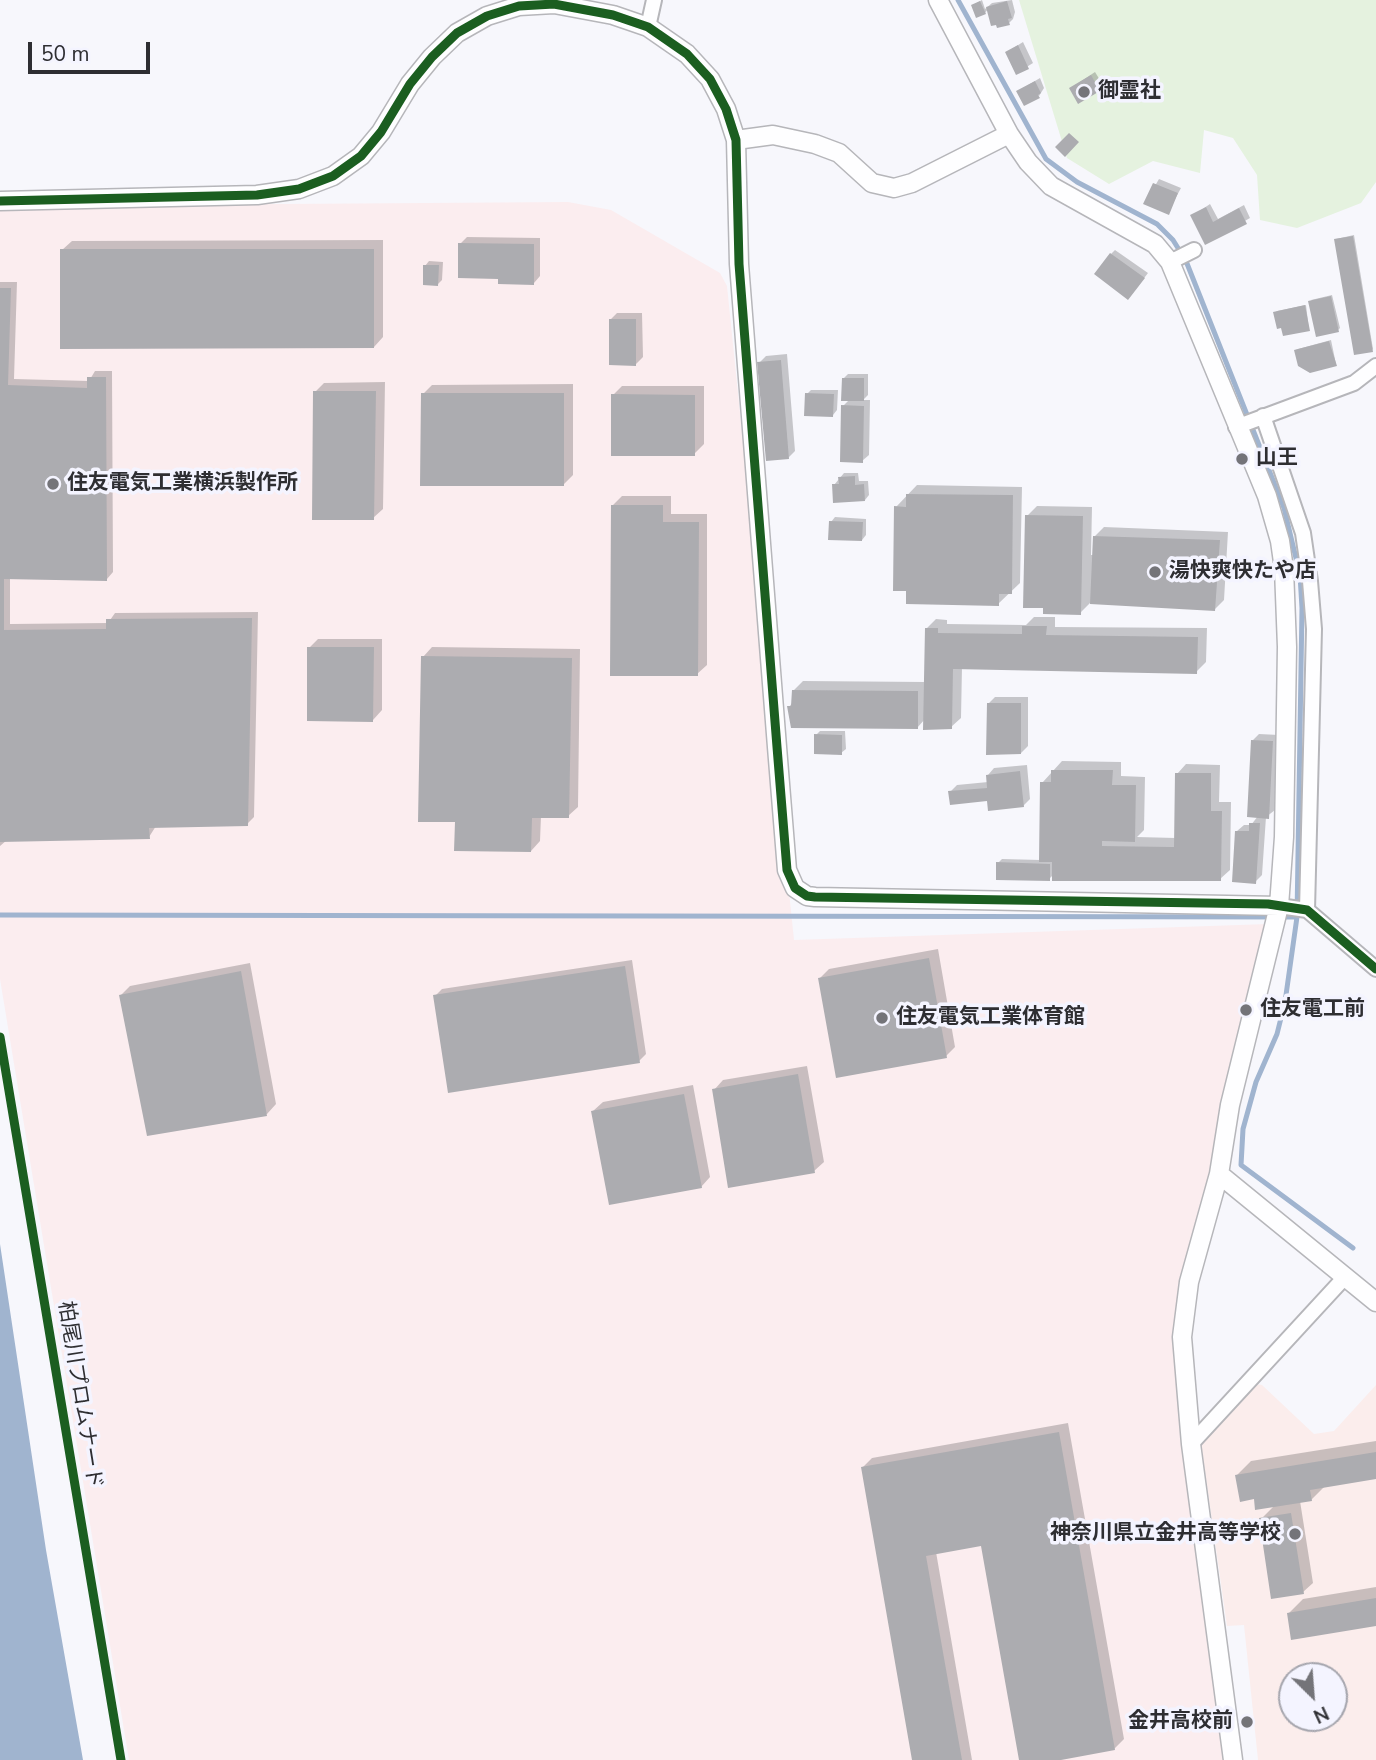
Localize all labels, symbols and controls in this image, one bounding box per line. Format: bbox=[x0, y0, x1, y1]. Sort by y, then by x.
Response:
scale bar bbox=[32, 28, 154, 72]
text: 50 m bbox=[41, 40, 90, 68]
place label: 御霊社 bbox=[1098, 79, 1161, 105]
marker: 御霊社 bbox=[1076, 84, 1092, 100]
place label: 山王 bbox=[1256, 446, 1298, 472]
marker: 山王 bbox=[1234, 451, 1250, 467]
place label: 住友電気工業横浜製作所 bbox=[67, 471, 298, 497]
marker: 住友電気工業横浜製作所 bbox=[45, 476, 61, 492]
place label: 湯快爽快たや店 bbox=[1169, 559, 1316, 585]
marker: 湯快爽快たや店 bbox=[1147, 564, 1163, 580]
place label: 住友電工前 bbox=[1260, 997, 1365, 1023]
marker: 住友電工前 bbox=[1238, 1002, 1254, 1018]
place label: 住友電気工業体育館 bbox=[896, 1005, 1085, 1031]
marker: 住友電気工業体育館 bbox=[874, 1010, 890, 1026]
street label: 柏尾川プロムナード bbox=[52, 1300, 106, 1490]
place label: 神奈川県立金井高等学校 bbox=[1050, 1521, 1281, 1547]
marker: 神奈川県立金井高等学校 bbox=[1287, 1526, 1303, 1542]
north arrow bbox=[1278, 1662, 1348, 1732]
text: N bbox=[1309, 1699, 1333, 1729]
place label: 金井高校前 bbox=[1128, 1709, 1233, 1735]
marker: 金井高校前 bbox=[1239, 1714, 1255, 1730]

